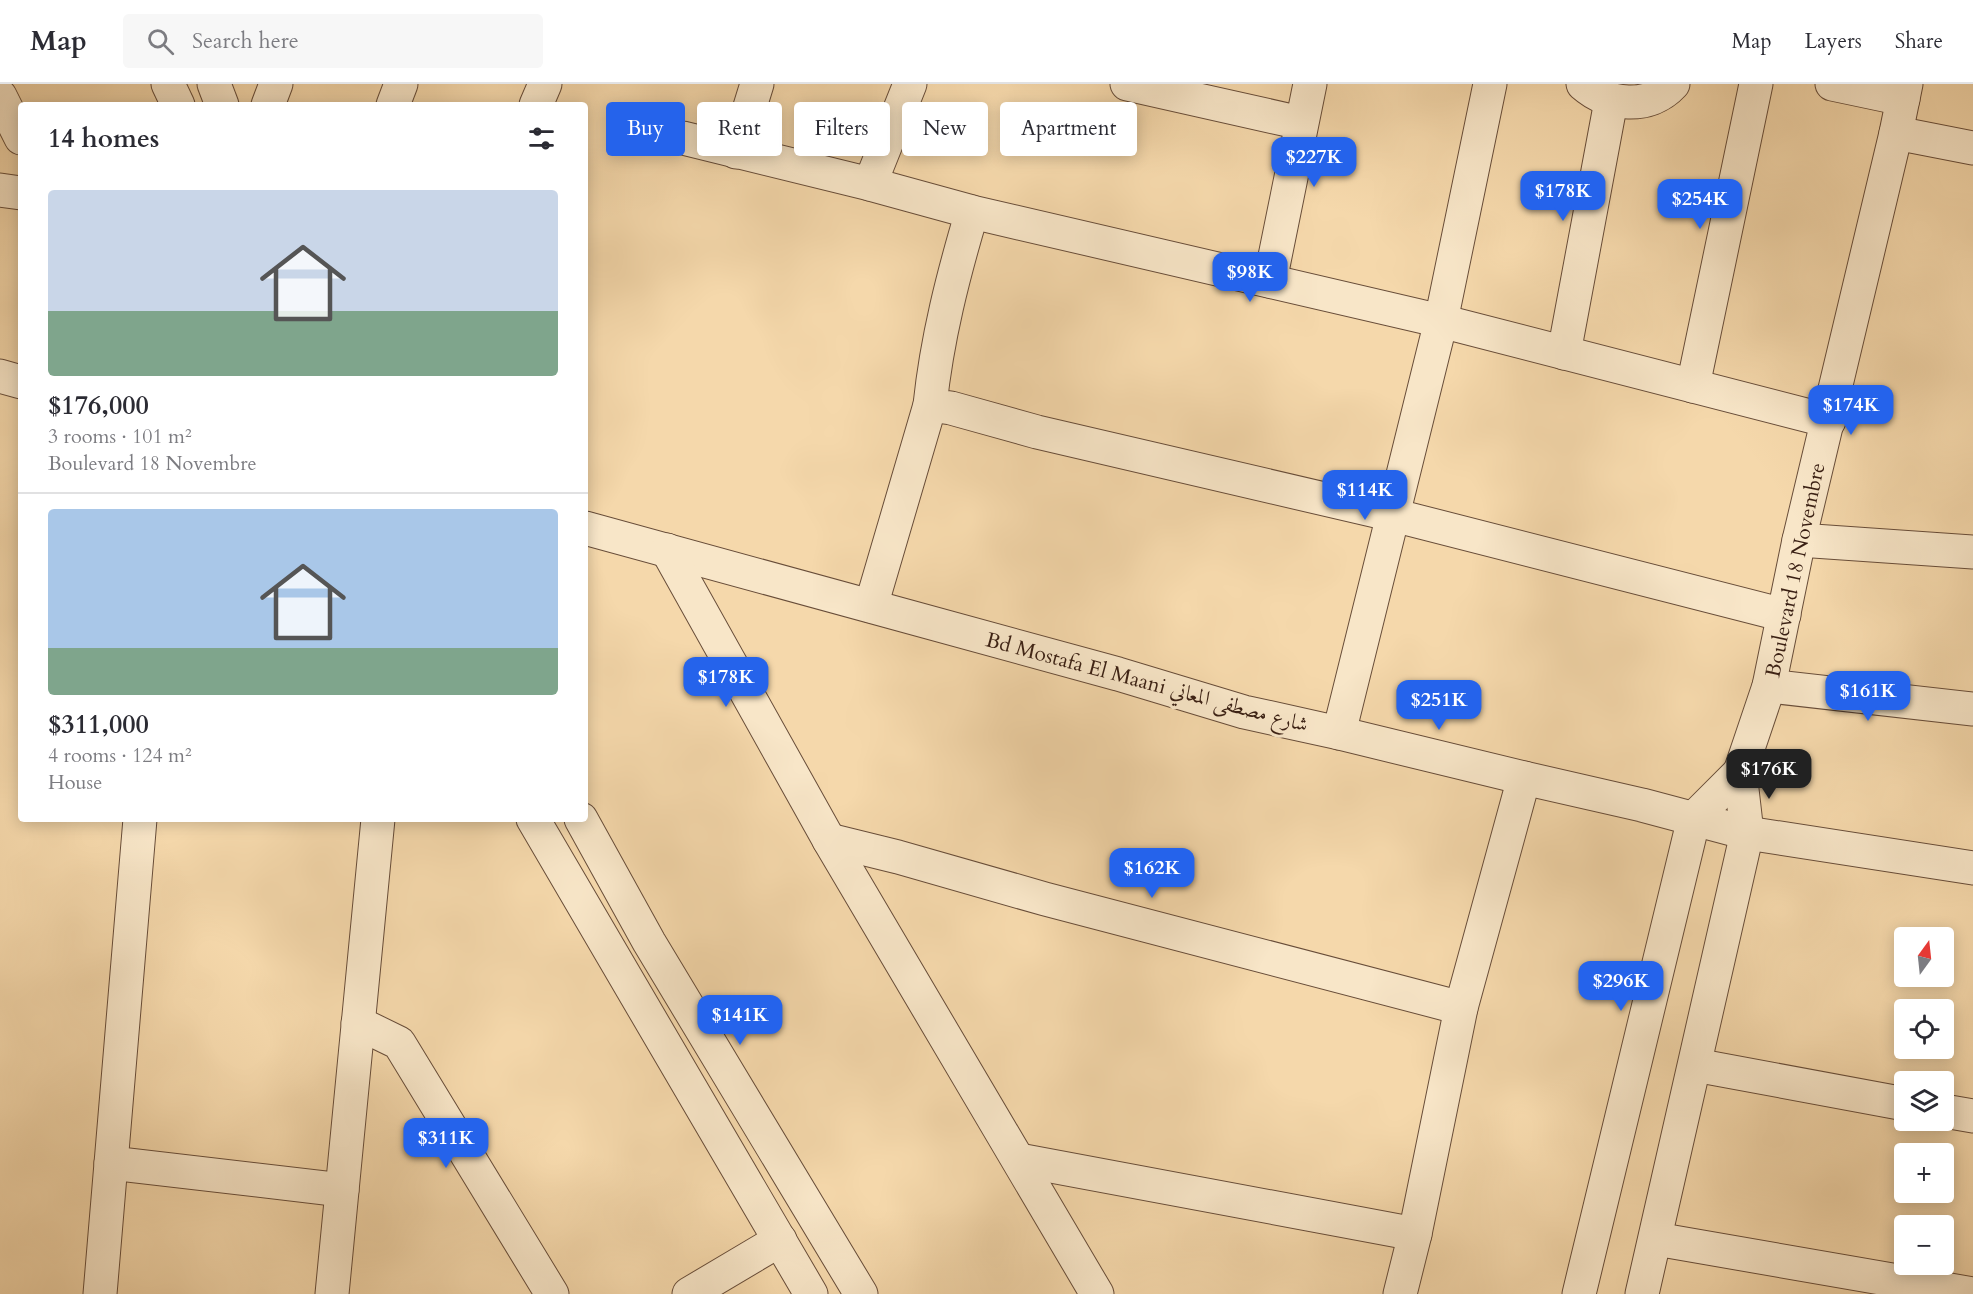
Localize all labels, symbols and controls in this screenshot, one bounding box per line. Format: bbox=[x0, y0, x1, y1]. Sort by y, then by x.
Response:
search box bbox=[123, 14, 543, 68]
text: Map bbox=[30, 22, 87, 60]
icon: search bbox=[144, 25, 177, 58]
text: Search here bbox=[192, 26, 299, 56]
text: Map bbox=[1732, 27, 1772, 56]
text: Layers bbox=[1805, 27, 1862, 56]
text: Share bbox=[1895, 27, 1943, 56]
chip: Buy bbox=[606, 102, 685, 156]
chip: Rent bbox=[697, 102, 782, 156]
chip: Filters bbox=[794, 102, 890, 156]
chip: New bbox=[902, 102, 988, 156]
chip: Apartment bbox=[1000, 102, 1137, 156]
text: 14 homes bbox=[48, 121, 159, 156]
icon: filters bbox=[525, 122, 558, 155]
pin: $227K bbox=[1272, 137, 1356, 188]
text: $227K bbox=[1285, 143, 1343, 170]
pin: $178K bbox=[1521, 171, 1605, 222]
text: $178K bbox=[1534, 177, 1592, 204]
pin: $254K bbox=[1658, 179, 1742, 230]
text: $254K bbox=[1671, 185, 1729, 212]
icon: home bbox=[249, 229, 357, 337]
pin: $98K bbox=[1214, 252, 1286, 303]
text: $98K bbox=[1227, 258, 1273, 285]
pin: $174K bbox=[1809, 385, 1893, 436]
text: $176,000 bbox=[48, 388, 149, 423]
text: $174K bbox=[1822, 391, 1880, 418]
text: 3 rooms · 101 m² bbox=[48, 423, 192, 450]
text: Boulevard 18 Novembre bbox=[48, 450, 257, 477]
street label: Boulevard 18 Novembre bbox=[1759, 460, 1832, 680]
pin: $114K bbox=[1323, 470, 1407, 521]
text: $114K bbox=[1336, 476, 1394, 503]
icon: home bbox=[249, 548, 357, 656]
street label: Bd Mostafa El Maani شارع مصطفى المعاني bbox=[982, 625, 1311, 742]
pin: $178K bbox=[684, 657, 768, 708]
text: $178K bbox=[697, 663, 755, 690]
pin: $161K bbox=[1826, 671, 1910, 722]
text: $161K bbox=[1839, 677, 1897, 704]
pin: $251K bbox=[1397, 680, 1481, 731]
text: $251K bbox=[1410, 686, 1468, 713]
text: $311,000 bbox=[48, 707, 149, 742]
text: 4 rooms · 124 m² bbox=[48, 742, 192, 769]
pin: $176K bbox=[1727, 749, 1811, 800]
text: $176K bbox=[1740, 755, 1798, 782]
text: House bbox=[48, 769, 102, 796]
pin: $162K bbox=[1110, 848, 1194, 899]
text: $162K bbox=[1123, 854, 1181, 881]
north arrow bbox=[1894, 927, 1954, 987]
map controls bbox=[1894, 927, 1954, 1275]
pin: $296K bbox=[1579, 961, 1663, 1012]
text: $296K bbox=[1592, 967, 1650, 994]
pin: $141K bbox=[698, 995, 782, 1046]
button: locate bbox=[1894, 999, 1954, 1059]
text: $141K bbox=[711, 1001, 769, 1028]
button: layers bbox=[1894, 1071, 1954, 1131]
pin: $311K bbox=[404, 1118, 488, 1169]
text: $311K bbox=[417, 1124, 475, 1151]
button: + bbox=[1894, 1143, 1954, 1203]
button: − bbox=[1894, 1215, 1954, 1275]

